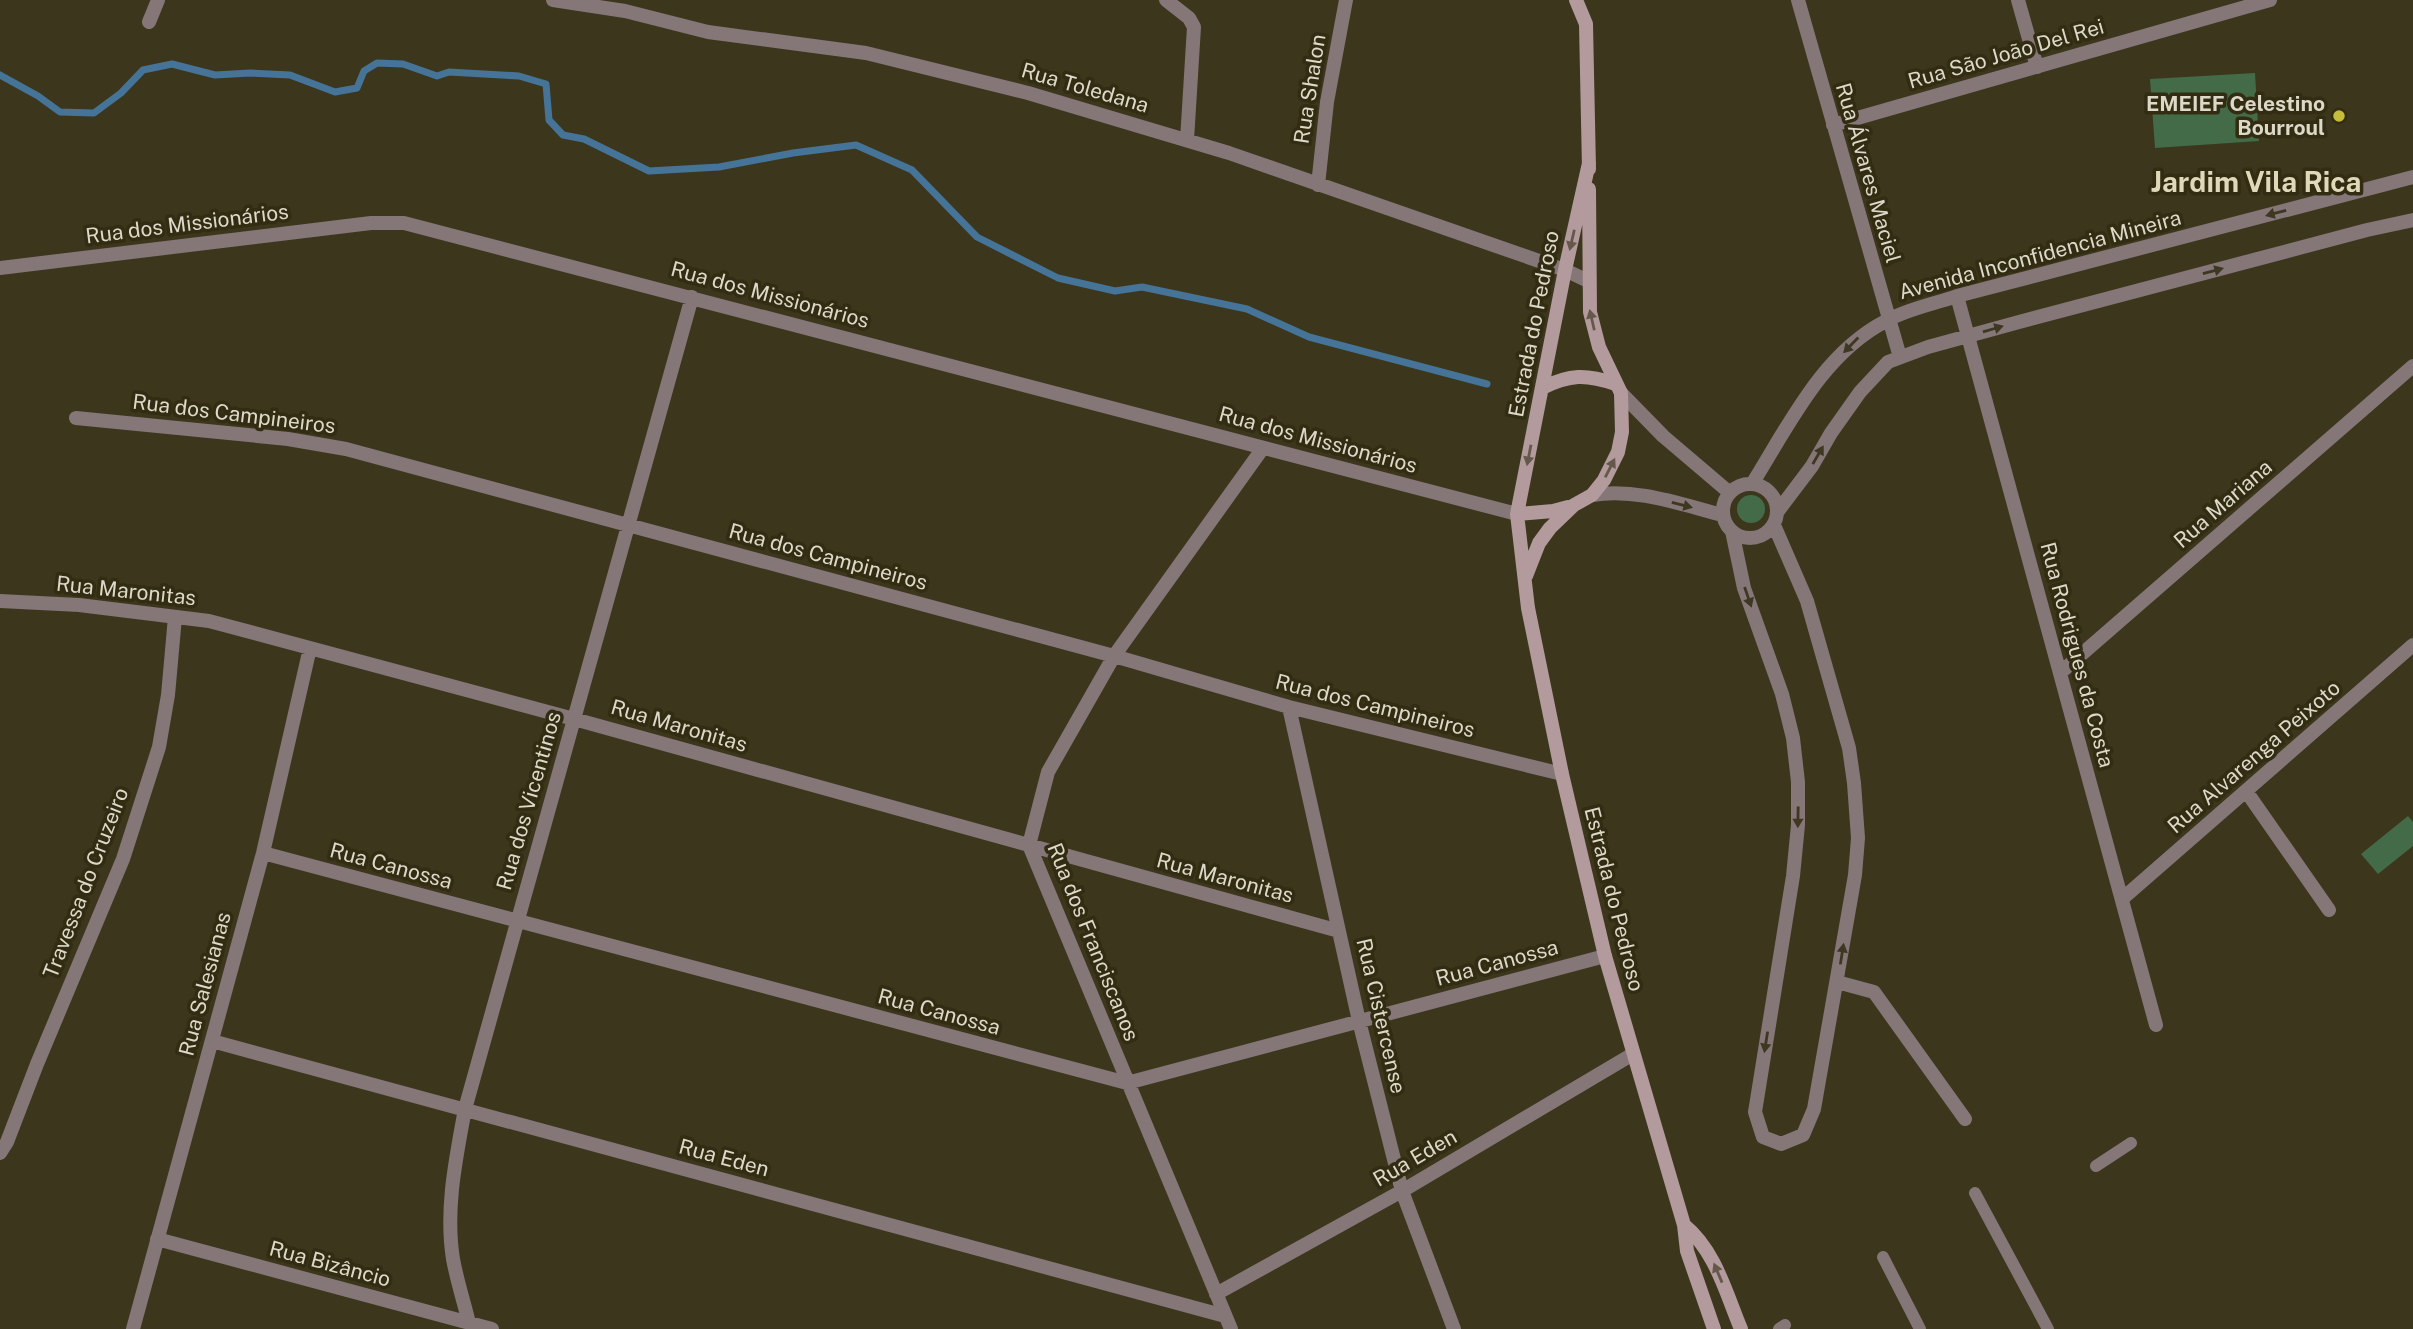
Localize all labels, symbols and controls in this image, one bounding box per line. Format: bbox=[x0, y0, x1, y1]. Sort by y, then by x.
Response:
street label: Rua São João Del Rei bbox=[1905, 14, 2107, 93]
street label: Rua Shalon bbox=[1289, 32, 1330, 145]
street label: Rua Toledana bbox=[1019, 57, 1152, 118]
street label: Rua Álvares Maciel bbox=[1831, 80, 1906, 266]
place label: EMEIEF Celestino Bourroul bbox=[2146, 91, 2325, 140]
marker: EMEIEF Celestino Bourroul bbox=[2331, 108, 2347, 124]
district label: Jardim Vila Rica bbox=[2151, 165, 2361, 198]
street label: Rua dos Missionários bbox=[84, 199, 290, 248]
street label: Avenida Inconfidencia Mineira bbox=[1896, 205, 2184, 304]
one-way arrow bbox=[2265, 208, 2287, 219]
street label: Estrada do Pedroso bbox=[1503, 229, 1564, 419]
one-way arrow bbox=[1566, 229, 1577, 251]
street label: Rua dos Missionários bbox=[668, 256, 872, 333]
one-way arrow bbox=[2202, 265, 2224, 276]
one-way arrow bbox=[1587, 309, 1598, 331]
one-way arrow bbox=[1982, 324, 2003, 334]
one-way arrow bbox=[1842, 337, 1859, 354]
street label: Rua dos Campineiros bbox=[131, 389, 337, 438]
street label: Rua dos Missionários bbox=[1216, 401, 1420, 478]
one-way arrow bbox=[1523, 444, 1534, 466]
one-way arrow bbox=[1812, 446, 1824, 465]
street label: Rua Mariana bbox=[2169, 454, 2277, 553]
one-way arrow bbox=[1604, 458, 1615, 478]
one-way arrow bbox=[1671, 500, 1693, 511]
street label: Rua dos Campineiros bbox=[726, 518, 930, 595]
street label: Rua Rodrigues da Costa bbox=[2035, 539, 2120, 770]
street label: Rua Maronitas bbox=[55, 571, 197, 610]
one-way arrow bbox=[1743, 587, 1754, 608]
street label: Rua dos Campineiros bbox=[1273, 669, 1477, 742]
street label: Rua Alvarenga Peixoto bbox=[2162, 675, 2345, 838]
street label: Rua Maronitas bbox=[608, 694, 750, 757]
street label: Rua dos Vicentinos bbox=[491, 709, 566, 893]
street label: Travessa do Cruzeiro bbox=[38, 784, 133, 982]
street label: Estrada do Pedroso bbox=[1579, 804, 1650, 994]
one-way arrow bbox=[1792, 806, 1804, 828]
street label: Rua Canossa bbox=[327, 837, 455, 894]
street label: Rua dos Franciscanos bbox=[1042, 839, 1145, 1044]
street label: Rua Maronitas bbox=[1154, 847, 1296, 908]
street label: Rua Salesianas bbox=[173, 909, 236, 1059]
street label: Rua Canossa bbox=[1433, 934, 1561, 991]
street label: Rua Cistercense bbox=[1351, 936, 1412, 1096]
one-way arrow bbox=[1837, 943, 1848, 965]
street label: Rua Canossa bbox=[875, 983, 1003, 1040]
one-way arrow bbox=[1760, 1031, 1771, 1053]
street label: Rua Eden bbox=[1369, 1124, 1461, 1191]
street label: Rua Eden bbox=[676, 1133, 772, 1182]
street label: Rua Bizâncio bbox=[267, 1235, 393, 1292]
one-way arrow bbox=[1712, 1263, 1723, 1284]

